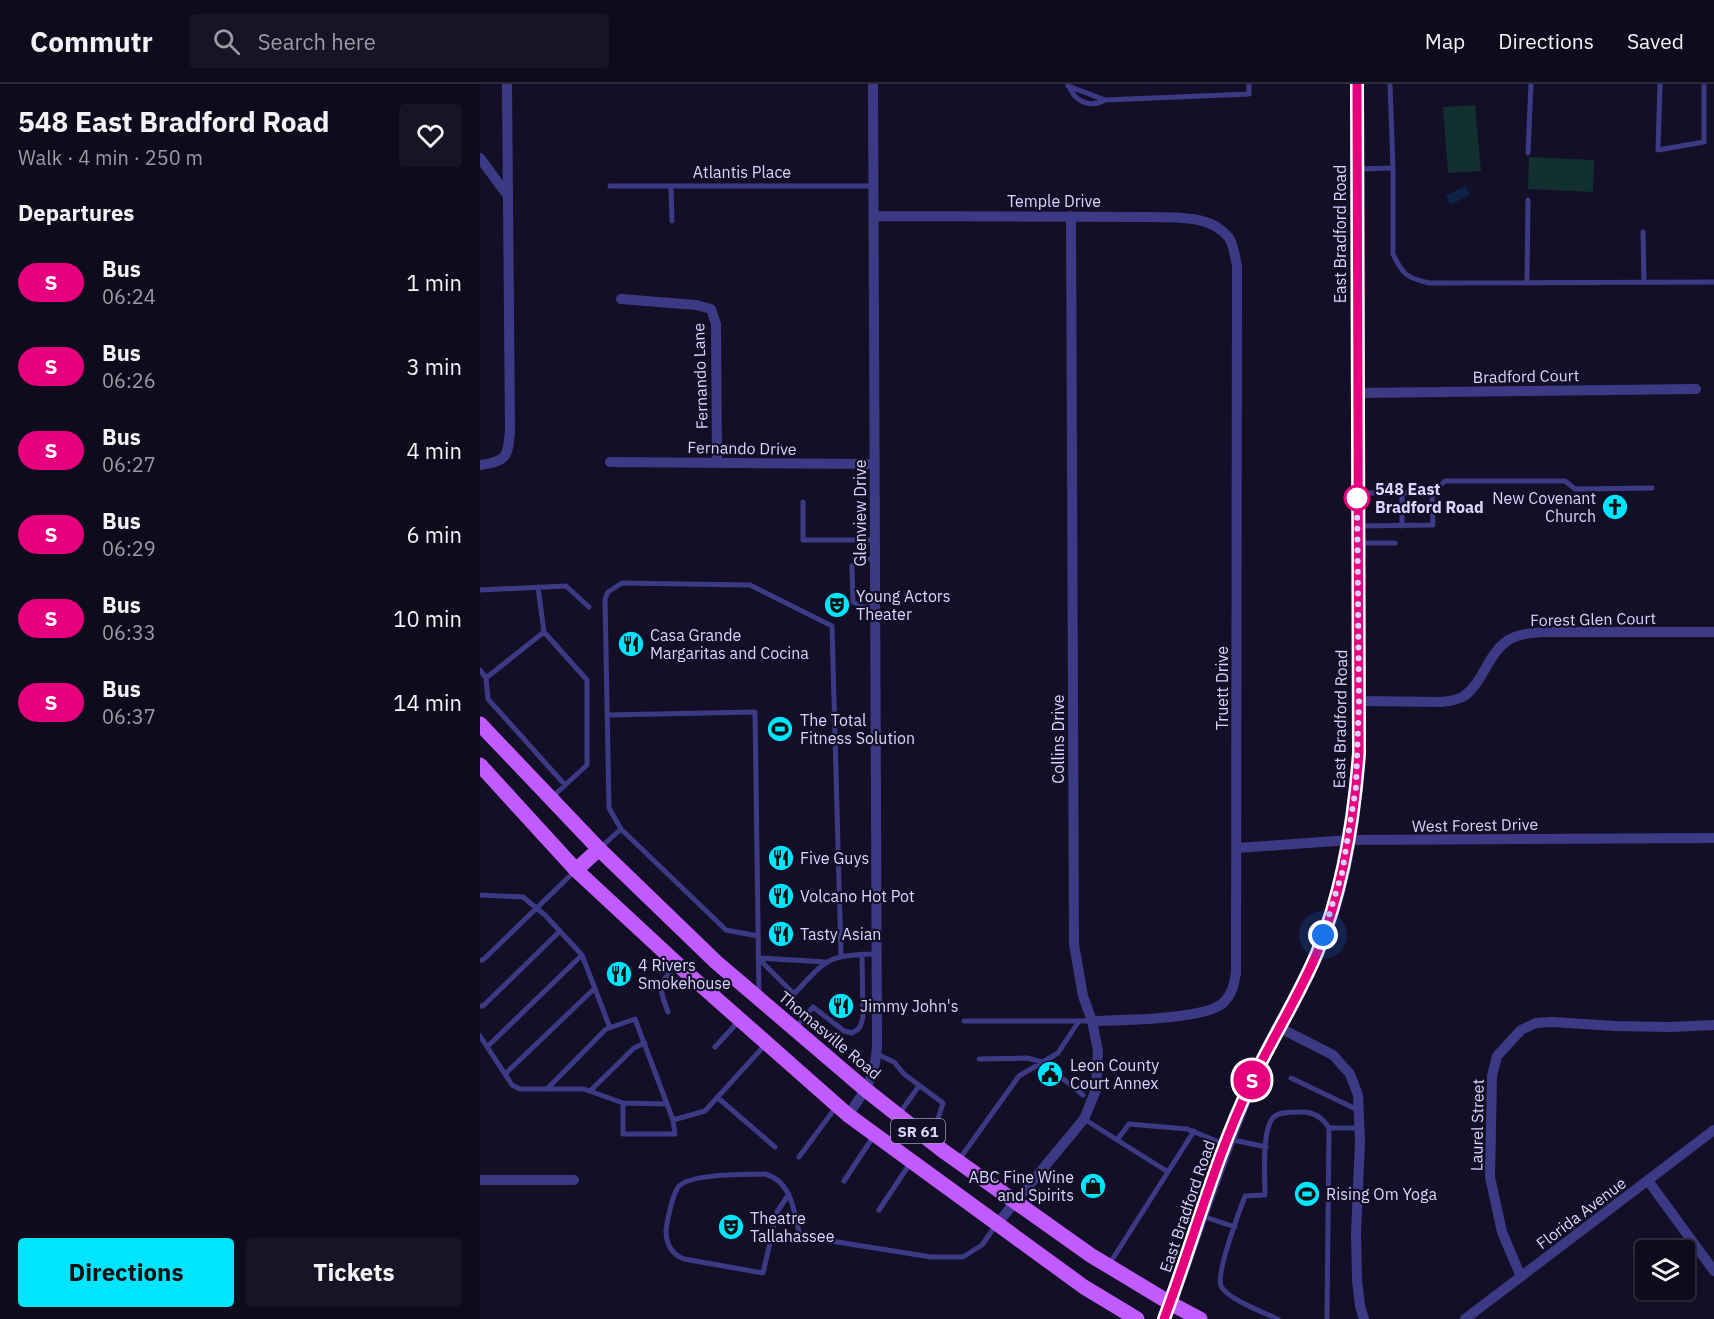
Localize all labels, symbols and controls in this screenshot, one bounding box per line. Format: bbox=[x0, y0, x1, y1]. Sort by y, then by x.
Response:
search box bbox=[189, 14, 609, 68]
text: Commutr bbox=[30, 23, 153, 60]
icon: search bbox=[210, 25, 243, 58]
text: Search here bbox=[258, 27, 376, 56]
text: Map bbox=[1425, 27, 1465, 55]
text: Directions bbox=[1498, 27, 1594, 55]
text: Saved bbox=[1627, 27, 1684, 55]
text: 548 East Bradford Road bbox=[18, 103, 330, 140]
button: heart bbox=[399, 104, 462, 167]
text: Walk · 4 min · 250 m bbox=[18, 144, 203, 171]
street label: Atlantis Place bbox=[693, 162, 791, 182]
street label: East Bradford Road bbox=[1330, 165, 1350, 303]
street label: Temple Drive bbox=[1007, 191, 1101, 211]
text: Departures bbox=[18, 198, 134, 227]
text: Bus bbox=[102, 254, 141, 283]
text: S bbox=[44, 268, 58, 296]
text: 1 min bbox=[406, 268, 462, 297]
text: 06:24 bbox=[102, 283, 156, 310]
street label: Fernando Lane bbox=[688, 322, 712, 429]
text: Bus bbox=[102, 338, 141, 367]
text: S bbox=[44, 352, 58, 380]
text: 3 min bbox=[406, 352, 462, 381]
street label: Bradford Court bbox=[1473, 365, 1579, 387]
text: 06:26 bbox=[102, 367, 156, 394]
text: Bus bbox=[102, 422, 141, 451]
text: S bbox=[44, 436, 58, 464]
text: 4 min bbox=[406, 436, 462, 465]
street label: Fernando Drive bbox=[687, 437, 797, 459]
text: 06:27 bbox=[102, 451, 156, 478]
street label: Glenview Drive bbox=[850, 459, 870, 567]
place label: 548 East Bradford Road bbox=[1375, 479, 1484, 517]
marker: 548 East Bradford Road bbox=[1344, 485, 1370, 511]
place label: New Covenant Church bbox=[1492, 488, 1596, 526]
church icon: New Covenant Church bbox=[1600, 492, 1630, 522]
text: Bus bbox=[102, 506, 141, 535]
text: S bbox=[44, 520, 58, 548]
text: 6 min bbox=[406, 520, 462, 549]
text: 06:29 bbox=[102, 535, 156, 562]
place label: Young Actors Theater bbox=[856, 586, 951, 624]
text: Bus bbox=[102, 590, 141, 619]
theatre icon: Young Actors Theater bbox=[822, 590, 852, 620]
text: S bbox=[44, 604, 58, 632]
text: 10 min bbox=[393, 604, 462, 633]
street label: Forest Glen Court bbox=[1530, 608, 1656, 630]
text: 06:33 bbox=[102, 619, 156, 646]
place label: Casa Grande Margaritas and Cocina bbox=[650, 625, 809, 663]
restaurant icon: Casa Grande Margaritas and Cocina bbox=[616, 629, 646, 659]
street label: Truett Drive bbox=[1212, 646, 1232, 730]
street label: East Bradford Road bbox=[1329, 649, 1351, 789]
text: Bus bbox=[102, 674, 141, 703]
text: S bbox=[44, 688, 58, 716]
text: 14 min bbox=[393, 688, 462, 717]
street label: Collins Drive bbox=[1048, 694, 1068, 784]
text: 06:37 bbox=[102, 703, 156, 730]
place label: The Total Fitness Solution bbox=[800, 710, 915, 748]
sports icon: The Total Fitness Solution bbox=[765, 714, 795, 744]
street label: West Forest Drive bbox=[1412, 814, 1538, 836]
restaurant icon: Five Guys bbox=[766, 843, 796, 873]
place label: Five Guys bbox=[800, 848, 869, 868]
restaurant icon: Volcano Hot Pot bbox=[766, 881, 796, 911]
place label: Volcano Hot Pot bbox=[800, 886, 915, 906]
restaurant icon: Tasty Asian bbox=[766, 919, 796, 949]
your location bbox=[1308, 920, 1338, 950]
place label: Tasty Asian bbox=[800, 924, 881, 944]
place label: 4 Rivers Smokehouse bbox=[638, 955, 731, 993]
restaurant icon: 4 Rivers Smokehouse bbox=[604, 959, 634, 989]
street label: Thomasville Road bbox=[775, 986, 885, 1084]
restaurant icon: Jimmy John's bbox=[826, 991, 856, 1021]
place label: Jimmy John's bbox=[860, 996, 958, 1016]
place label: Leon County Court Annex bbox=[1070, 1055, 1159, 1093]
public building icon: Leon County Court Annex bbox=[1035, 1059, 1065, 1089]
line badge: S bbox=[1232, 1060, 1272, 1100]
text: S bbox=[1245, 1066, 1259, 1094]
street label: Laurel Street bbox=[1466, 1079, 1488, 1171]
road number: SR 61 bbox=[891, 1119, 945, 1143]
street label: East Bradford Road bbox=[1155, 1137, 1219, 1275]
place label: ABC Fine Wine and Spirits bbox=[969, 1167, 1074, 1205]
shop icon: ABC Fine Wine and Spirits bbox=[1078, 1171, 1108, 1201]
street label: Florida Avenue bbox=[1532, 1173, 1630, 1253]
sports icon: Rising Om Yoga bbox=[1292, 1179, 1322, 1209]
place label: Rising Om Yoga bbox=[1326, 1184, 1437, 1204]
place label: Theatre Tallahassee bbox=[750, 1208, 835, 1246]
theatre icon: Theatre Tallahassee bbox=[716, 1212, 746, 1242]
button: Directions bbox=[18, 1238, 234, 1307]
button: Tickets bbox=[246, 1238, 462, 1307]
map controls bbox=[1635, 1240, 1695, 1300]
button: layers bbox=[1635, 1240, 1695, 1300]

